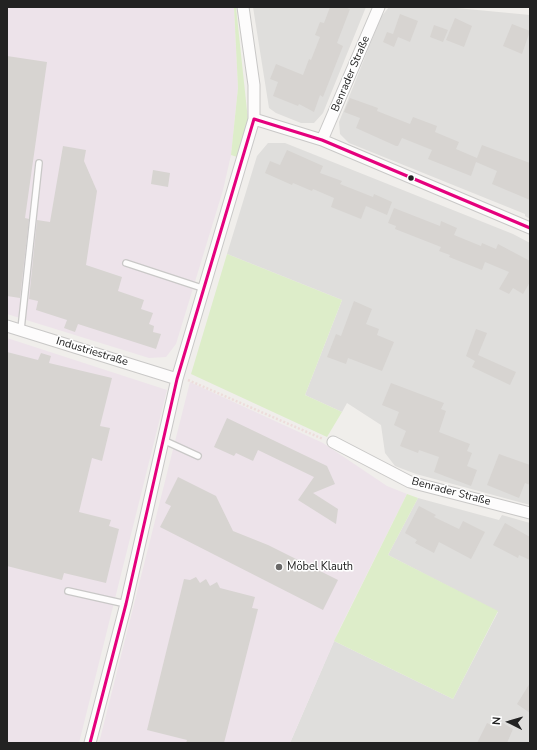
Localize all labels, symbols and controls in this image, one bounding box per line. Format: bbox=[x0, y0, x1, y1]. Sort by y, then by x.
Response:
street label: Benrader Straße bbox=[329, 34, 373, 114]
unlabelled marker bbox=[406, 173, 416, 183]
street label: Industriestraße bbox=[54, 335, 130, 369]
street label: Benrader Straße bbox=[410, 475, 492, 509]
place label: Möbel Klauth bbox=[287, 560, 353, 574]
marker: Möbel Klauth bbox=[274, 562, 284, 572]
north arrow bbox=[489, 702, 529, 742]
text: N bbox=[489, 716, 504, 726]

